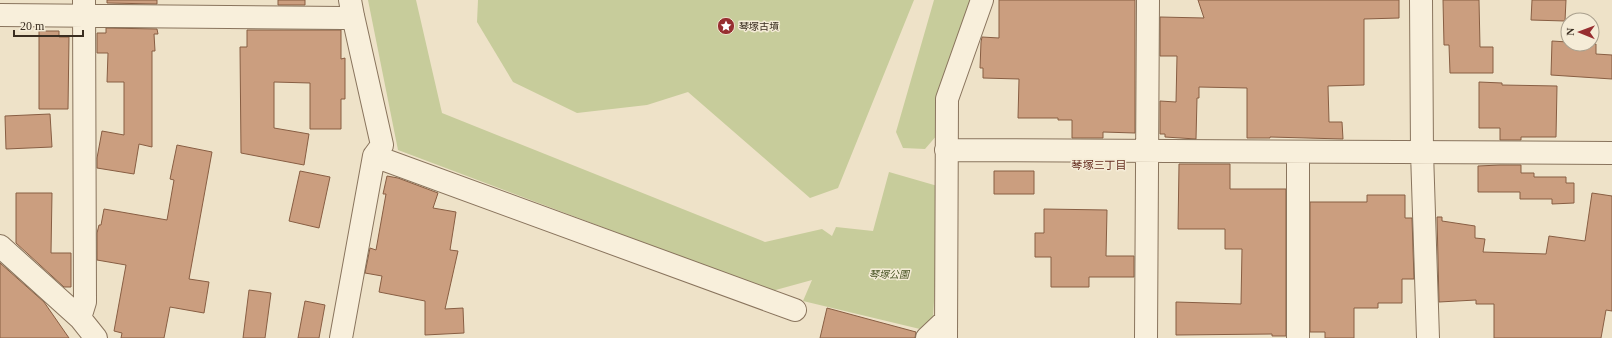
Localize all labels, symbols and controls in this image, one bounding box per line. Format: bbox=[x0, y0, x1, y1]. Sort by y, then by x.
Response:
scale bar bbox=[14, 12, 83, 38]
north arrow bbox=[1560, 12, 1600, 52]
place icon: 琴塚古墳 bbox=[716, 16, 736, 36]
text: 20 m bbox=[20, 19, 45, 33]
place label: 琴塚古墳 bbox=[739, 21, 779, 32]
text: N bbox=[1564, 28, 1576, 36]
district label: 琴塚三丁目 bbox=[1072, 159, 1127, 171]
park label: 琴塚公園 bbox=[869, 269, 911, 280]

